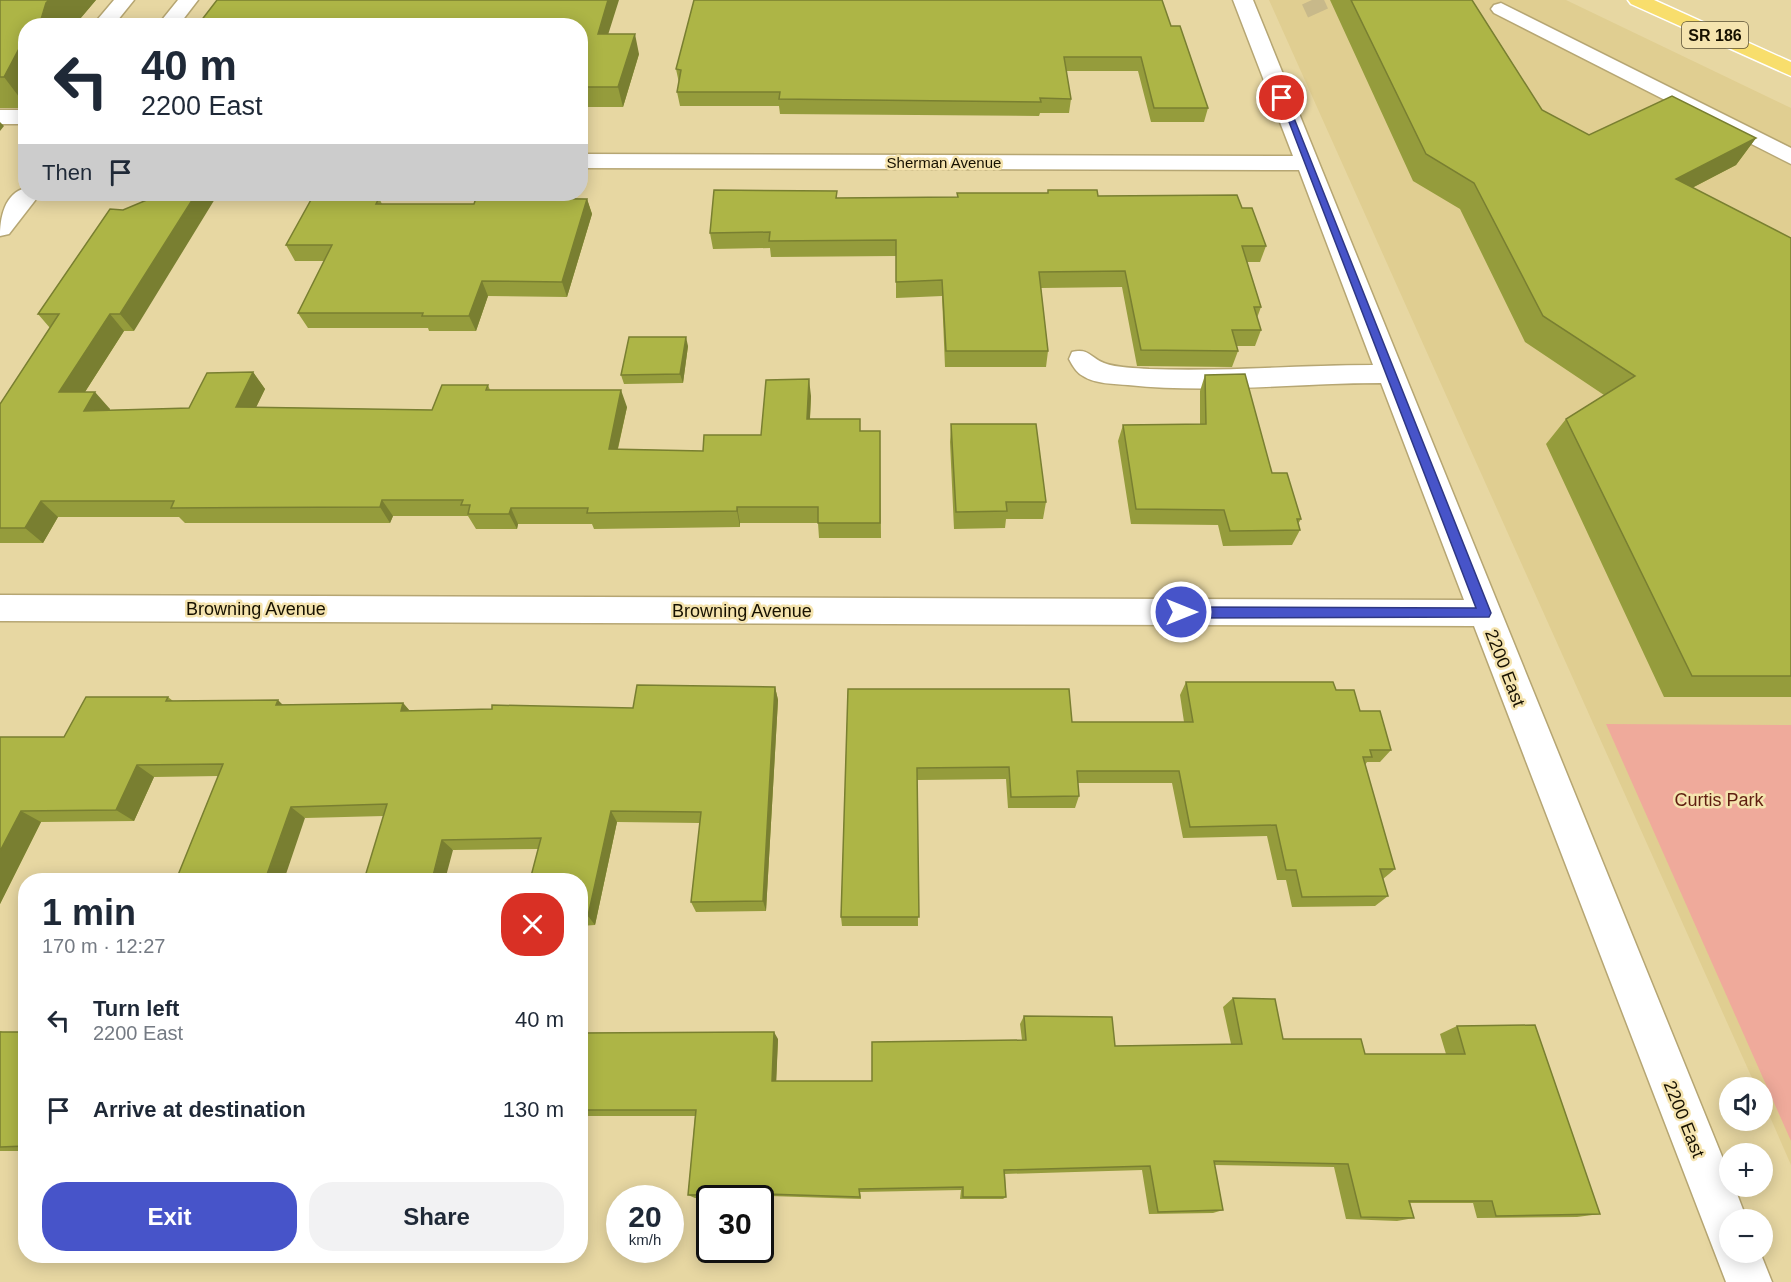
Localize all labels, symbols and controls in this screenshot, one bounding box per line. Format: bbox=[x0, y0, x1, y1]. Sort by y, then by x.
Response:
road number: SR 186 bbox=[1682, 22, 1748, 48]
icon: left bbox=[42, 42, 120, 120]
text: 40 m bbox=[141, 42, 237, 89]
pin bbox=[1256, 72, 1307, 123]
icon: arrive bbox=[1265, 81, 1298, 114]
text: 2200 East bbox=[141, 91, 263, 121]
street label: Sherman Avenue bbox=[887, 154, 1001, 171]
icon: arrive bbox=[104, 156, 137, 189]
text: Then bbox=[42, 160, 92, 185]
position arrow bbox=[1149, 580, 1213, 644]
street label: Browning Avenue bbox=[186, 599, 326, 619]
street label: Browning Avenue bbox=[672, 601, 812, 621]
street label: 2200 East bbox=[1481, 627, 1529, 709]
park label: Curtis Park bbox=[1674, 790, 1765, 810]
text: 1 min bbox=[42, 892, 136, 933]
button: close bbox=[501, 893, 564, 956]
text: 170 m · 12:27 bbox=[42, 935, 165, 957]
text: Turn left bbox=[93, 996, 179, 1021]
icon: left bbox=[42, 1004, 75, 1037]
text: 40 m bbox=[515, 1007, 564, 1032]
text: 2200 East bbox=[93, 1022, 183, 1044]
map controls bbox=[1719, 1077, 1773, 1263]
button: sound bbox=[1719, 1077, 1773, 1131]
street label: 2200 East bbox=[1660, 1078, 1708, 1160]
icon: arrive bbox=[42, 1094, 75, 1127]
text: Arrive at destination bbox=[93, 1097, 306, 1122]
text: 130 m bbox=[503, 1097, 564, 1122]
button: + bbox=[1719, 1143, 1773, 1197]
button: Exit bbox=[42, 1182, 297, 1251]
button: Share bbox=[309, 1182, 564, 1251]
speed limit sign: 30 bbox=[696, 1185, 774, 1263]
text: 20 bbox=[628, 1200, 662, 1233]
button: − bbox=[1719, 1209, 1773, 1263]
text: km/h bbox=[629, 1231, 661, 1248]

